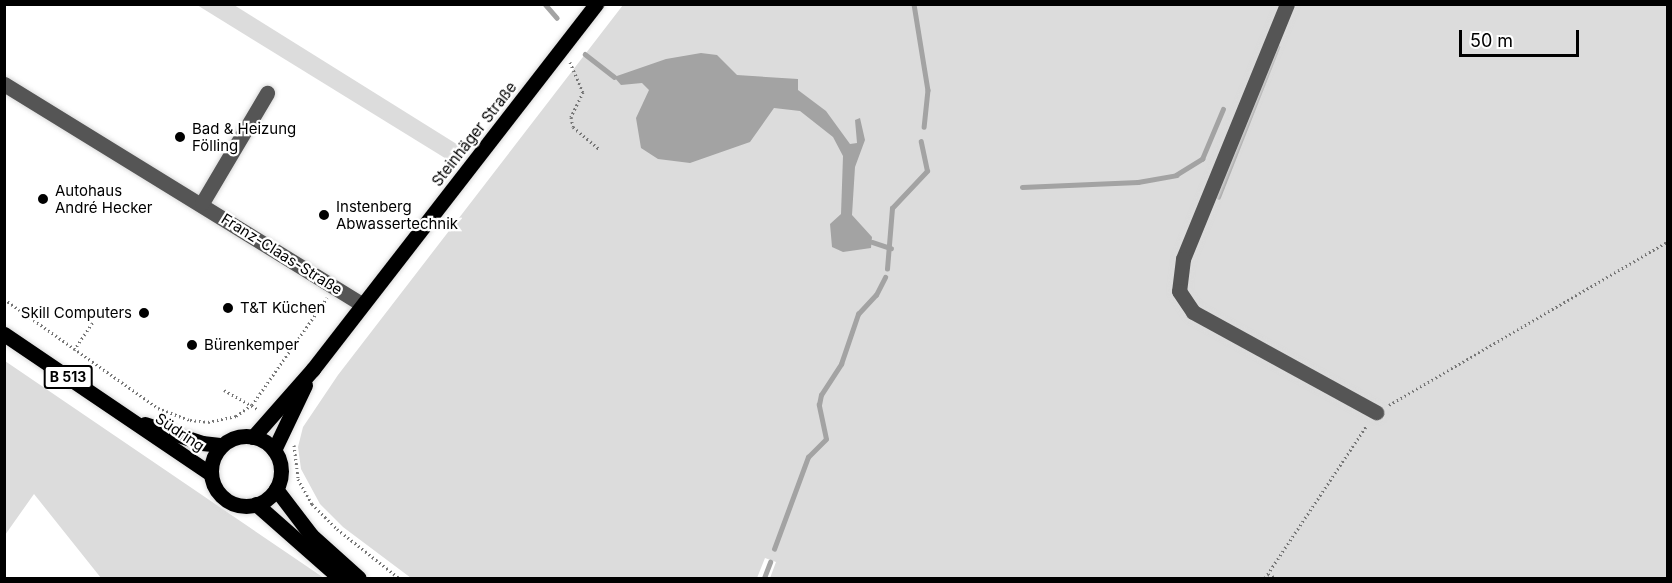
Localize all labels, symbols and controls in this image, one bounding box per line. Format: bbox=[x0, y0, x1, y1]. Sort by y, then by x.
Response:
scale bar bbox=[1462, 18, 1582, 56]
text: 50 m bbox=[1470, 30, 1513, 51]
street label: Steinhäger Straße bbox=[428, 78, 520, 190]
place label: Bad & Heizung Fölling bbox=[192, 119, 296, 154]
marker: Bad & Heizung Fölling bbox=[173, 130, 187, 144]
place label: Autohaus André Hecker bbox=[55, 181, 153, 216]
marker: Autohaus André Hecker bbox=[36, 192, 50, 206]
place label: Instenberg Abwassertechnik bbox=[336, 197, 458, 232]
marker: Instenberg Abwassertechnik bbox=[317, 208, 331, 222]
street label: Franz-Claas-Straße bbox=[218, 209, 346, 299]
place label: T&T Küchen bbox=[240, 299, 325, 317]
marker: T&T Küchen bbox=[221, 301, 235, 315]
place label: Skill Computers bbox=[21, 304, 132, 322]
marker: Skill Computers bbox=[137, 306, 151, 320]
place label: Bürenkemper bbox=[204, 336, 299, 354]
marker: Bürenkemper bbox=[185, 338, 199, 352]
road number: B 513 bbox=[42, 366, 94, 388]
street label: Südring bbox=[152, 409, 208, 455]

